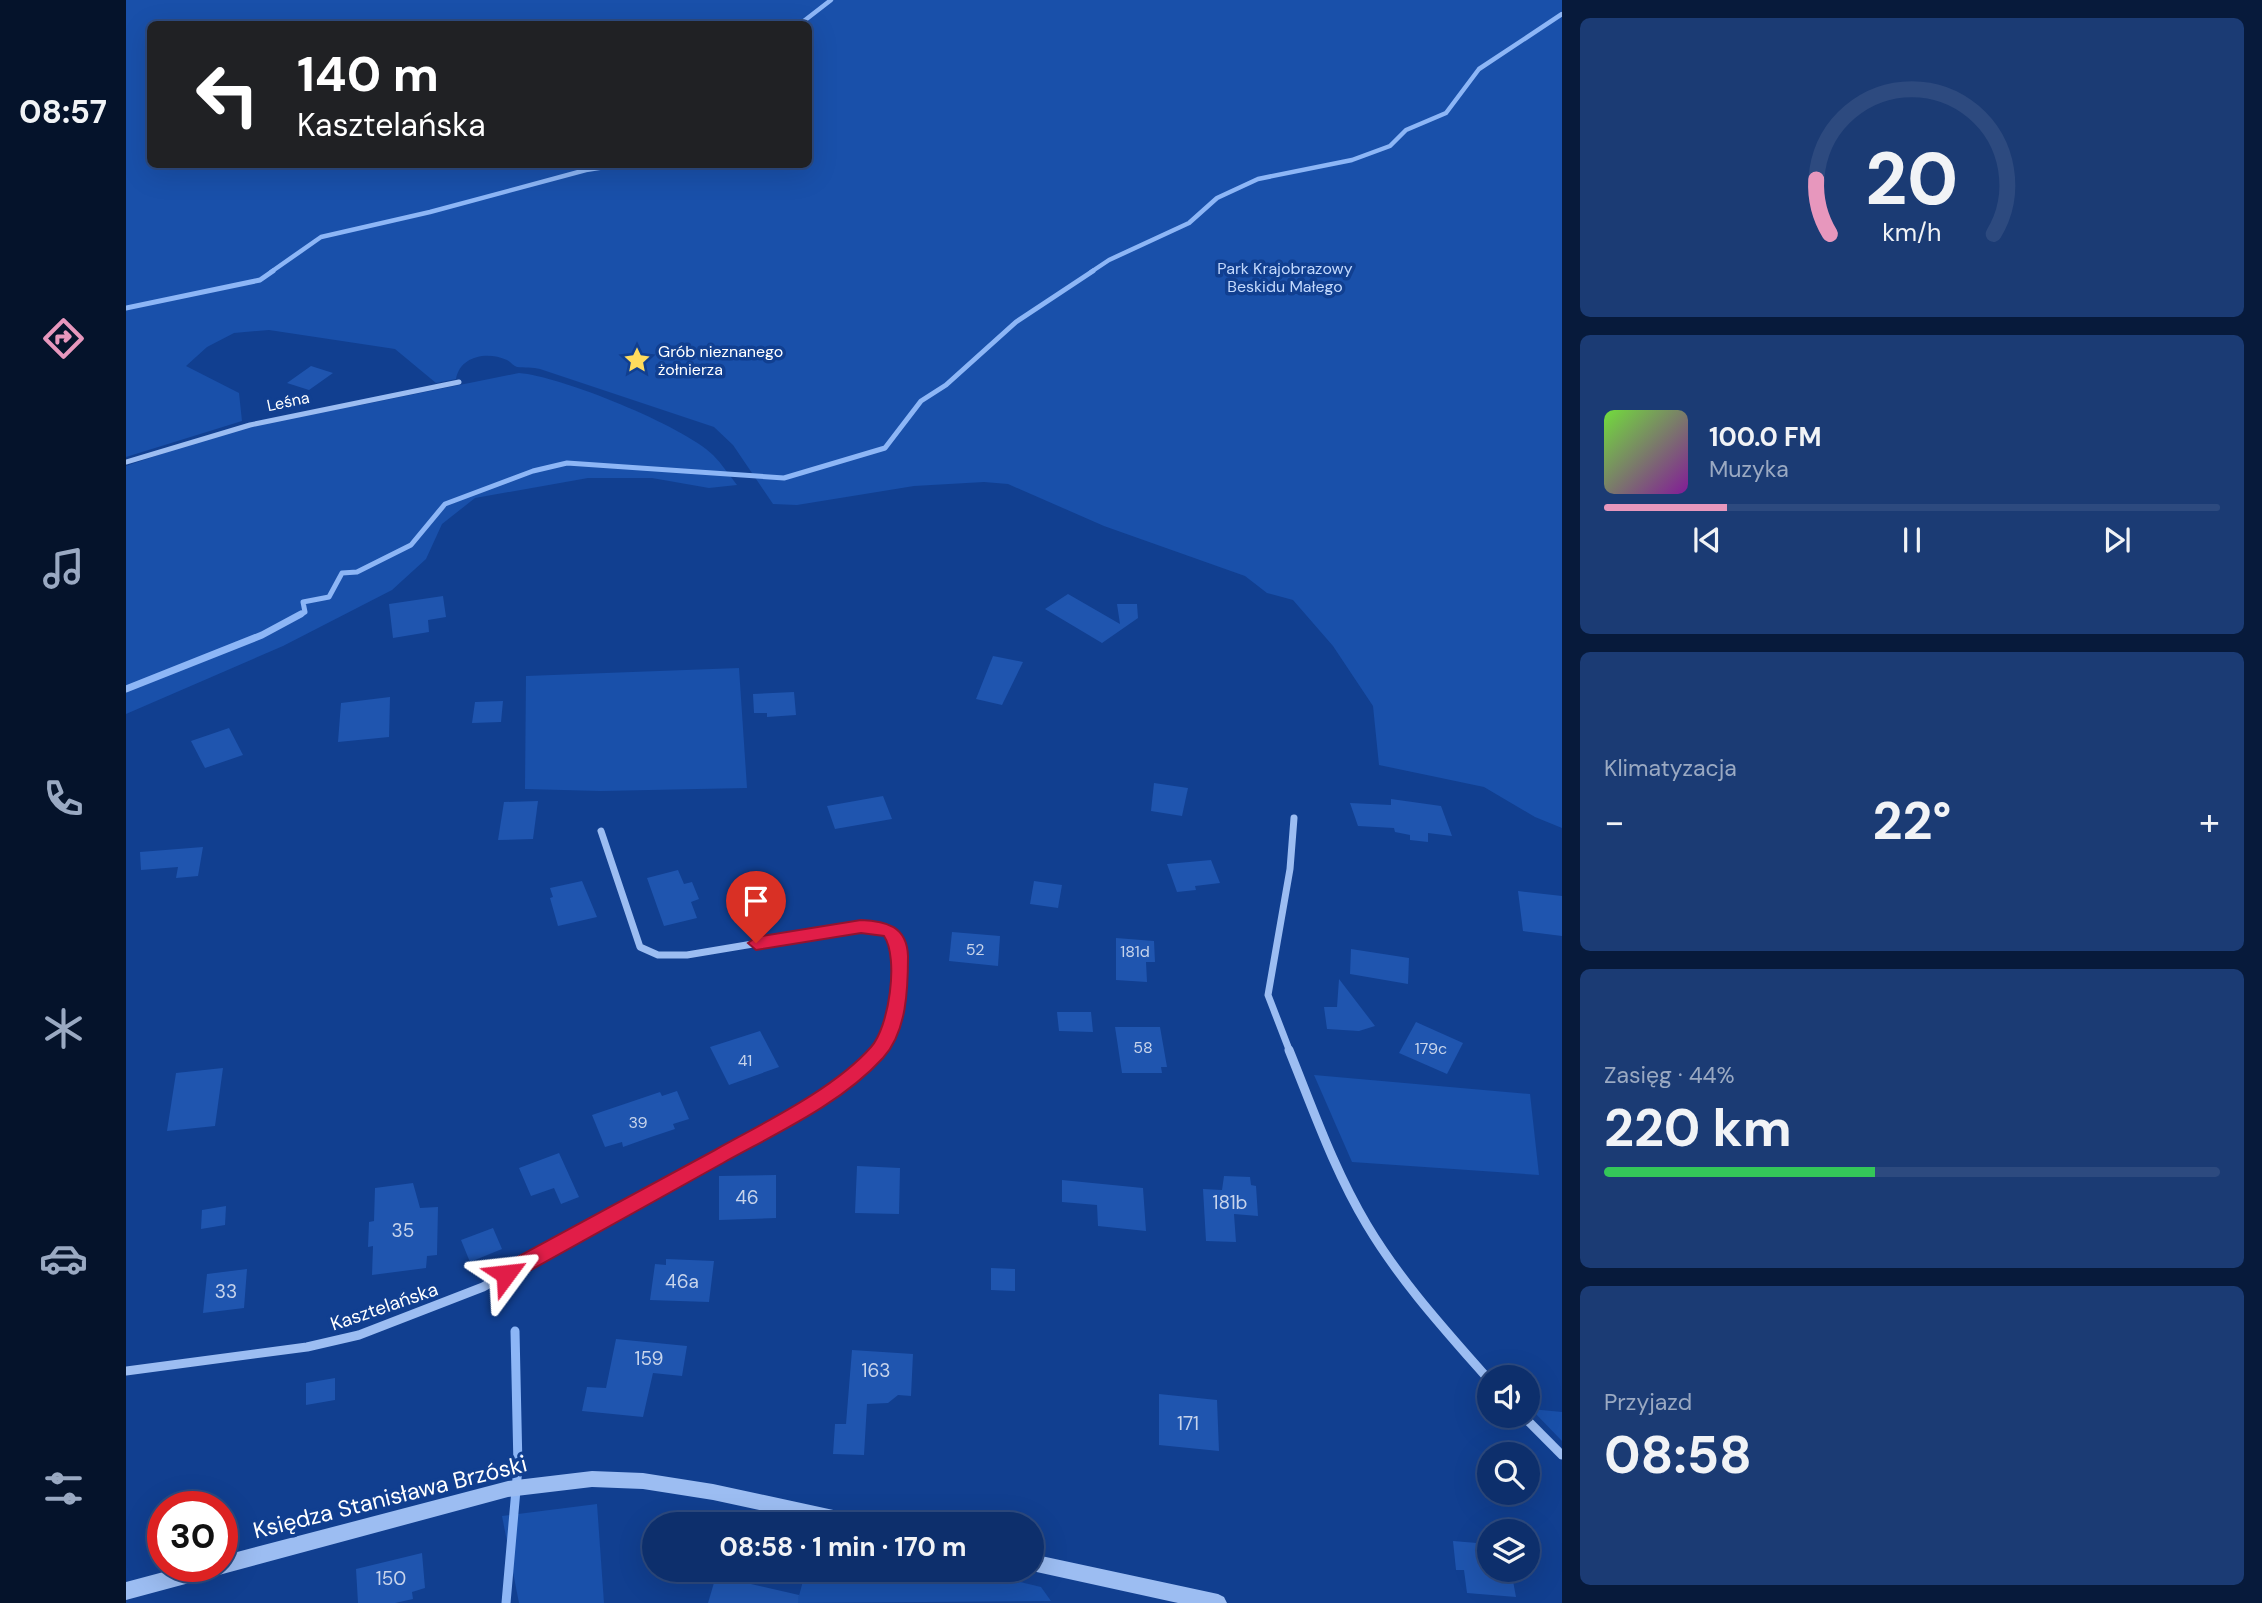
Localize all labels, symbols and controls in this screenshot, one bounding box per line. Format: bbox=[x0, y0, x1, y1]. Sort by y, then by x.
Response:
text: 140 m bbox=[297, 42, 439, 106]
icon: left bbox=[182, 49, 273, 140]
text: 08:57 bbox=[19, 91, 107, 133]
text: Kasztelańska bbox=[297, 104, 486, 146]
text: 20 bbox=[1866, 132, 1958, 227]
text: km/h bbox=[1882, 215, 1942, 248]
park label: Park Krajobrazowy Beskidu Małego bbox=[1217, 258, 1353, 297]
icon: directions bbox=[39, 314, 88, 363]
place label: Grób nieznanego żołnierza bbox=[658, 341, 783, 380]
place icon: Grób nieznanego żołnierza bbox=[622, 345, 652, 375]
street label: Leśna bbox=[265, 387, 311, 416]
text: 100.0 FM bbox=[1709, 420, 1821, 454]
text: Muzyka bbox=[1709, 454, 1789, 484]
icon: previous bbox=[1688, 521, 1726, 559]
icon: pause bbox=[1893, 521, 1931, 559]
icon: next bbox=[2098, 521, 2136, 559]
icon: music bbox=[39, 544, 88, 593]
text: Klimatyzacja bbox=[1604, 753, 1737, 783]
icon: phone bbox=[39, 774, 88, 823]
text: 22° bbox=[1873, 787, 1951, 855]
text: − bbox=[1604, 797, 1625, 847]
text: + bbox=[2199, 797, 2220, 847]
pin bbox=[726, 871, 786, 943]
icon: arrive bbox=[737, 882, 775, 920]
house number: 52 bbox=[966, 939, 984, 960]
house number: 181d bbox=[1120, 941, 1150, 962]
icon: climate bbox=[39, 1004, 88, 1053]
house number: 58 bbox=[1133, 1037, 1153, 1058]
house number: 179c bbox=[1415, 1038, 1447, 1059]
house number: 41 bbox=[738, 1050, 752, 1071]
text: Zasięg · 44% bbox=[1604, 1060, 1735, 1090]
text: 220 km bbox=[1604, 1094, 1792, 1162]
house number: 39 bbox=[628, 1112, 648, 1133]
house number: 46 bbox=[735, 1185, 759, 1210]
house number: 181b bbox=[1213, 1190, 1247, 1215]
house number: 35 bbox=[392, 1218, 414, 1243]
icon: car bbox=[39, 1234, 88, 1283]
position arrow bbox=[469, 1237, 543, 1311]
house number: 46a bbox=[665, 1269, 699, 1294]
street label: Kasztelańska bbox=[327, 1276, 441, 1337]
house number: 33 bbox=[215, 1279, 237, 1304]
house number: 159 bbox=[635, 1346, 663, 1371]
house number: 163 bbox=[861, 1358, 891, 1383]
map controls bbox=[1477, 1365, 1540, 1582]
button: sound bbox=[1477, 1365, 1540, 1428]
text: Przyjazd bbox=[1604, 1387, 1692, 1417]
house number: 171 bbox=[1177, 1411, 1199, 1436]
text: 08:58 bbox=[1604, 1421, 1752, 1489]
button: search bbox=[1477, 1442, 1540, 1505]
street label: Księdza Stanisława Brzóski bbox=[250, 1448, 530, 1546]
icon: filters bbox=[39, 1464, 88, 1513]
speed limit sign: 30 bbox=[147, 1491, 238, 1582]
button: layers bbox=[1477, 1519, 1540, 1582]
text: 08:58 · 1 min · 170 m bbox=[720, 1530, 966, 1564]
house number: 150 bbox=[376, 1566, 406, 1591]

